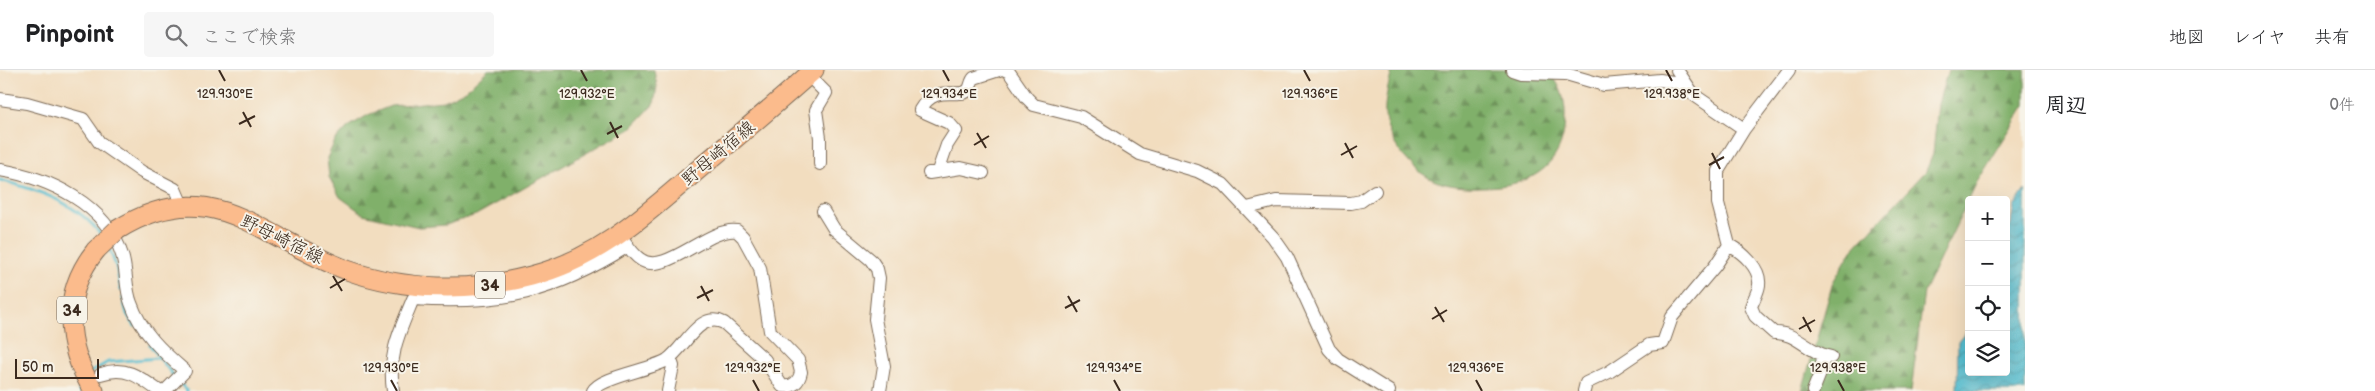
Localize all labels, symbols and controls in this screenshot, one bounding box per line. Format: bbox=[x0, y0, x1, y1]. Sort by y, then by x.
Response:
search box bbox=[144, 12, 494, 57]
text: Pinpoint bbox=[25, 20, 114, 49]
icon: search bbox=[162, 21, 190, 49]
text: ここで検索 bbox=[202, 26, 297, 49]
text: 地図 bbox=[2169, 27, 2205, 48]
text: レイヤ bbox=[2233, 27, 2286, 48]
text: 共有 bbox=[2314, 27, 2350, 48]
text: 129.930°E bbox=[197, 87, 253, 102]
text: 129.932°E bbox=[559, 87, 615, 102]
text: 129.934°E bbox=[921, 87, 977, 102]
text: 129.936°E bbox=[1282, 87, 1338, 102]
text: 129.938°E bbox=[1644, 87, 1700, 102]
text: 周辺 bbox=[2045, 93, 2087, 118]
text: 0件 bbox=[2330, 96, 2355, 115]
street label: 野母崎宿線 bbox=[677, 116, 760, 190]
map controls bbox=[1965, 196, 2010, 376]
button: + bbox=[1965, 196, 2010, 241]
street label: 野母崎宿線 bbox=[237, 210, 327, 269]
button: − bbox=[1965, 241, 2010, 286]
road number: 34 bbox=[475, 272, 505, 298]
button: locate bbox=[1965, 286, 2010, 331]
road number: 34 bbox=[57, 296, 87, 324]
button: layers bbox=[1965, 331, 2010, 376]
scale bar bbox=[15, 356, 99, 379]
text: 50 m bbox=[22, 359, 54, 376]
text: 129.930°E bbox=[363, 361, 419, 376]
text: 129.932°E bbox=[725, 361, 781, 376]
text: 129.934°E bbox=[1086, 361, 1142, 376]
text: 129.936°E bbox=[1448, 361, 1504, 376]
text: 129.938°E bbox=[1810, 361, 1866, 376]

